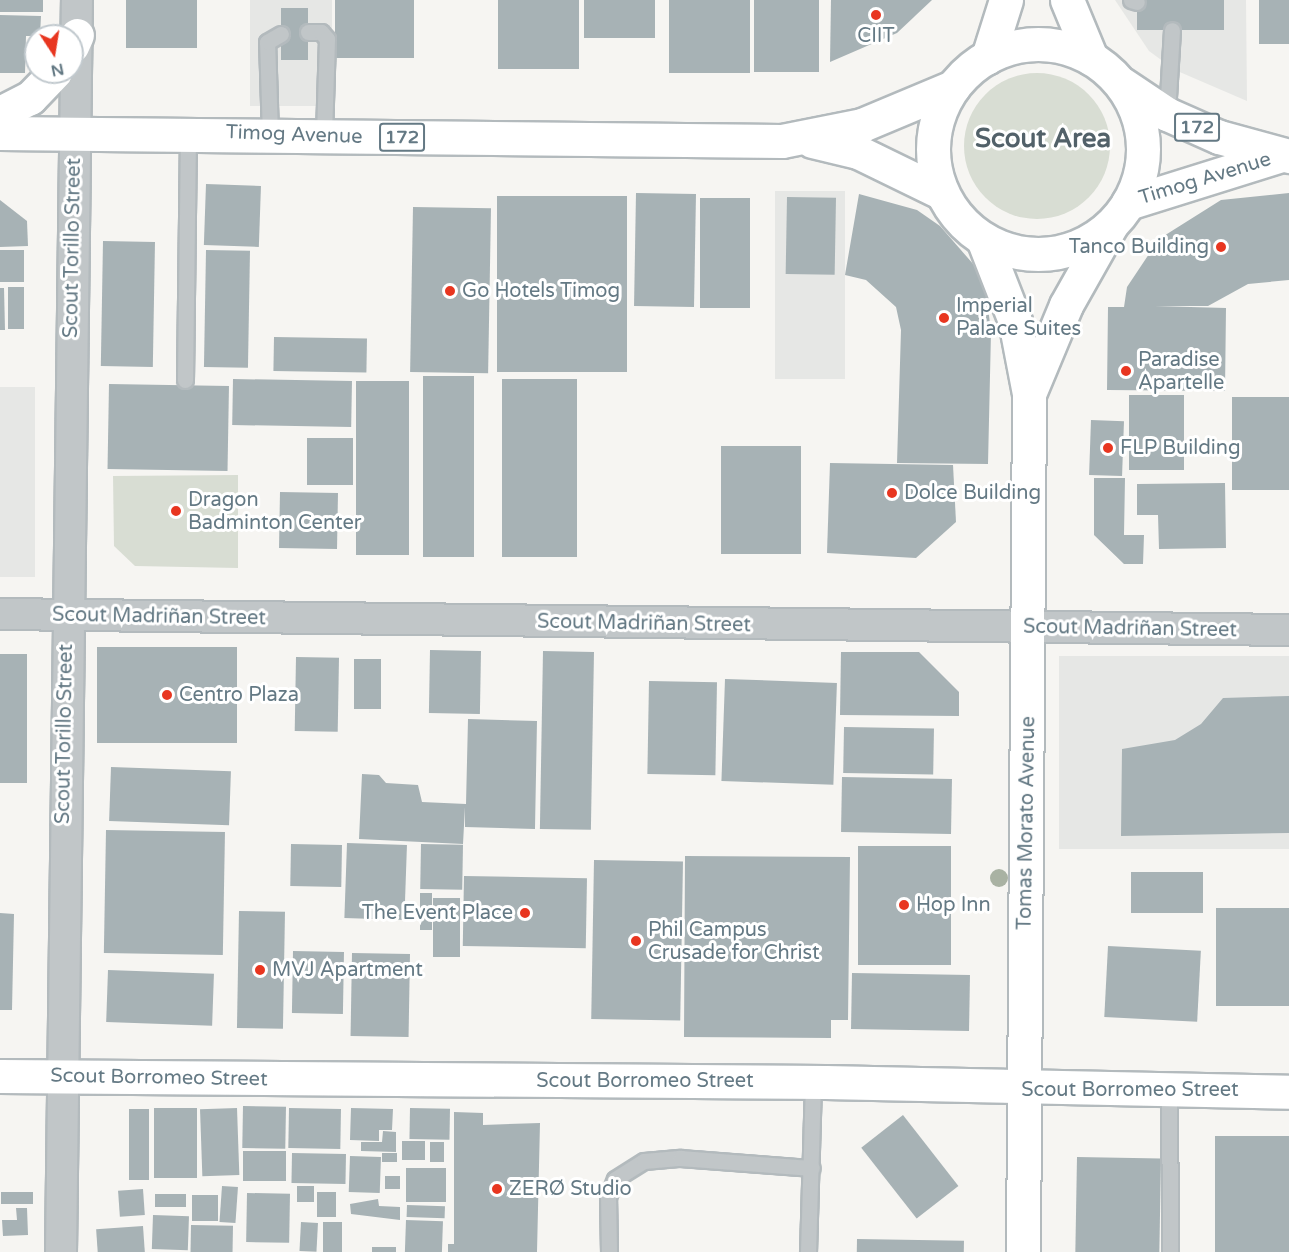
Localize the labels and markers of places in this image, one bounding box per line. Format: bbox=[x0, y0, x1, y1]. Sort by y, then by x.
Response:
marker: CIIT bbox=[869, 8, 883, 22]
place label: CIIT bbox=[857, 24, 895, 48]
place label: Tanco Building bbox=[1069, 235, 1209, 259]
marker: Tanco Building bbox=[1214, 240, 1228, 254]
place label: Go Hotels Timog bbox=[462, 279, 620, 303]
marker: Go Hotels Timog bbox=[443, 284, 457, 298]
place label: Imperial Palace Suites bbox=[956, 294, 1081, 341]
marker: Imperial Palace Suites bbox=[937, 311, 951, 325]
place label: Paradise Apartelle bbox=[1138, 348, 1224, 395]
marker: Paradise Apartelle bbox=[1119, 364, 1133, 378]
place label: FLP Building bbox=[1120, 436, 1241, 460]
marker: FLP Building bbox=[1101, 441, 1115, 455]
place label: Dolce Building bbox=[904, 481, 1041, 505]
marker: Dolce Building bbox=[885, 486, 899, 500]
place label: Dragon Badminton Center bbox=[188, 488, 361, 535]
marker: Dragon Badminton Center bbox=[169, 504, 183, 518]
place label: Centro Plaza bbox=[179, 683, 299, 707]
marker: Centro Plaza bbox=[160, 688, 174, 702]
place label: Hop Inn bbox=[916, 893, 991, 917]
marker: Hop Inn bbox=[897, 898, 911, 912]
place label: The Event Place bbox=[362, 901, 513, 925]
marker: The Event Place bbox=[518, 906, 532, 920]
place label: Phil Campus Crusade for Christ bbox=[648, 918, 820, 965]
marker: Phil Campus Crusade for Christ bbox=[629, 934, 643, 948]
place label: MVJ Apartment bbox=[272, 958, 423, 982]
marker: MVJ Apartment bbox=[253, 963, 267, 977]
place label: ZERØ Studio bbox=[509, 1177, 632, 1201]
marker: ZERØ Studio bbox=[490, 1182, 504, 1196]

